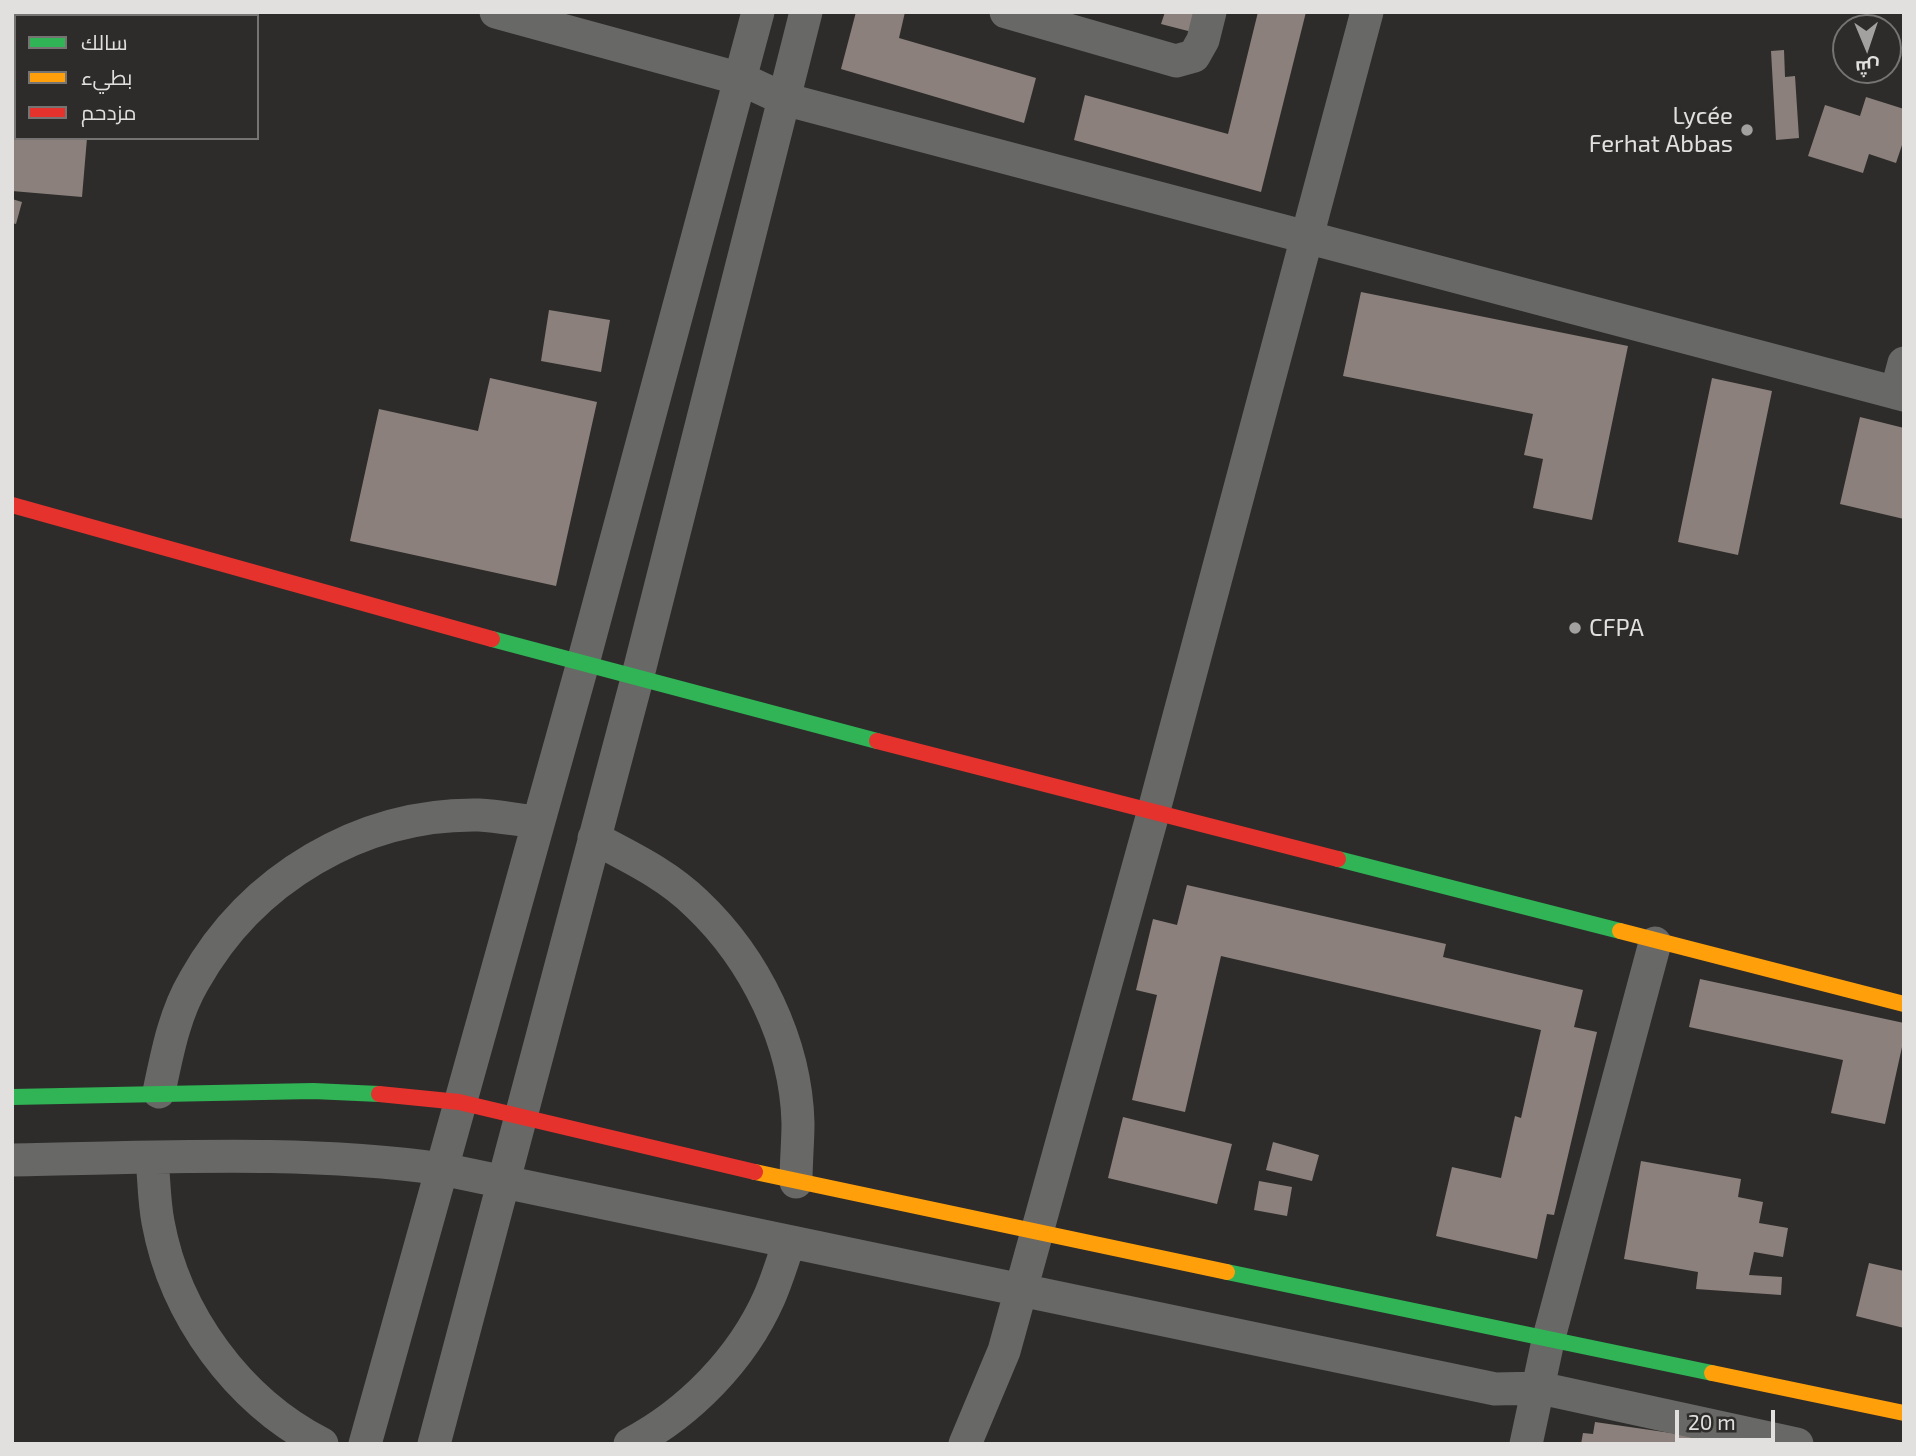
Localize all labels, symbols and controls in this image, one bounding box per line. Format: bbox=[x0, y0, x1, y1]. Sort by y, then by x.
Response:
legend bbox=[14, 14, 259, 140]
north arrow bbox=[1832, 14, 1902, 84]
text: سالك bbox=[81, 29, 128, 54]
text: ش bbox=[1855, 57, 1880, 80]
text: بطيء bbox=[81, 64, 132, 89]
text: مزدحم bbox=[81, 99, 136, 124]
place label: Lycée Ferhat Abbas bbox=[1589, 102, 1733, 158]
marker: Lycée Ferhat Abbas bbox=[1739, 122, 1755, 138]
place label: CFPA bbox=[1589, 614, 1644, 642]
marker: CFPA bbox=[1567, 620, 1583, 636]
scale bar bbox=[1678, 1396, 1778, 1440]
text: 20 m bbox=[1688, 1409, 1736, 1434]

